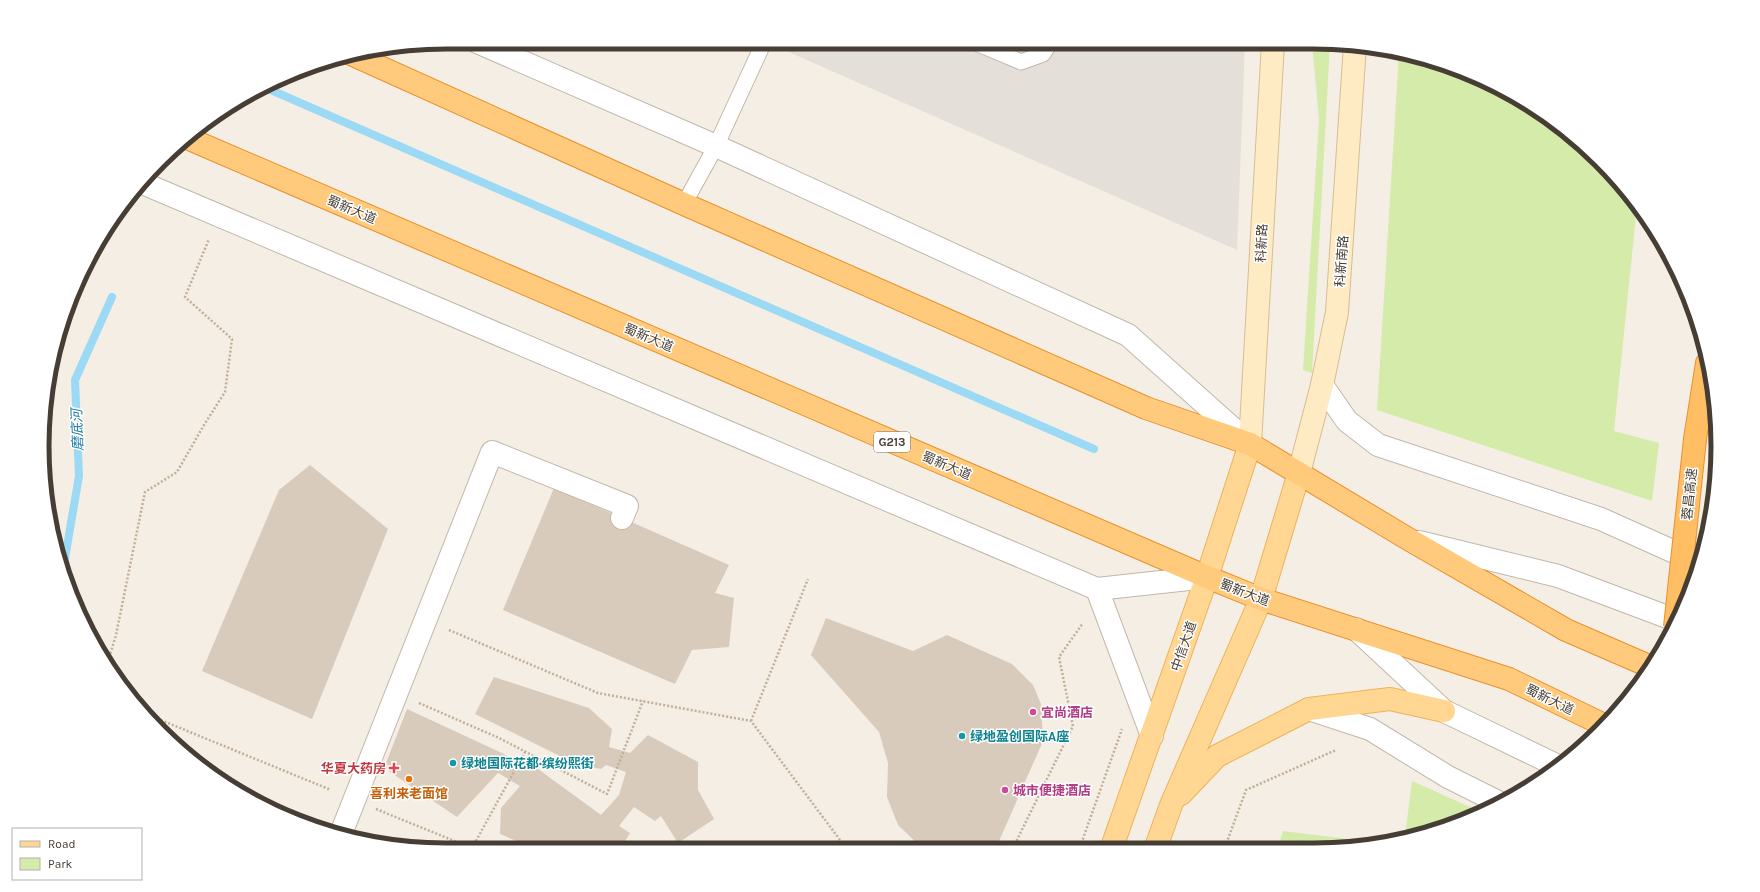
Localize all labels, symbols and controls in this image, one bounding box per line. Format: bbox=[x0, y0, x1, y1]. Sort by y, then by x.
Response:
street label: 蜀新大道 bbox=[325, 192, 379, 227]
street label: 科新路 bbox=[1253, 223, 1270, 263]
street label: 科新南路 bbox=[1332, 235, 1351, 288]
street label: 蜀新大道 bbox=[622, 320, 676, 355]
water label: 磨底河 bbox=[68, 406, 87, 451]
road number: G213 bbox=[874, 432, 910, 452]
street label: 蜀新大道 bbox=[920, 448, 974, 483]
street label: 蓉昌高速 bbox=[1679, 467, 1700, 521]
street label: 蜀新大道 bbox=[1218, 576, 1272, 609]
street label: 中信大道 bbox=[1168, 619, 1199, 673]
street label: 蜀新大道 bbox=[1523, 681, 1576, 718]
place label: 宜尚酒店 bbox=[1041, 705, 1093, 720]
marker: 宜尚酒店 bbox=[1028, 707, 1038, 717]
place label: 绿地盈创国际A座 bbox=[970, 729, 1069, 744]
marker: 绿地盈创国际A座 bbox=[957, 731, 967, 741]
place label: 绿地国际花都·缤纷熙街 bbox=[461, 756, 594, 771]
marker: 绿地国际花都·缤纷熙街 bbox=[448, 758, 458, 768]
place label: 华夏大药房 bbox=[321, 761, 386, 776]
marker: 华夏大药房 bbox=[389, 763, 399, 773]
marker: 喜利来老面馆 bbox=[404, 774, 414, 784]
place label: 城市便捷酒店 bbox=[1013, 783, 1091, 798]
marker: 城市便捷酒店 bbox=[1000, 785, 1010, 795]
place label: 喜利来老面馆 bbox=[370, 786, 448, 801]
legend bbox=[12, 828, 142, 880]
text: Road bbox=[48, 837, 76, 851]
text: Park bbox=[48, 857, 73, 871]

